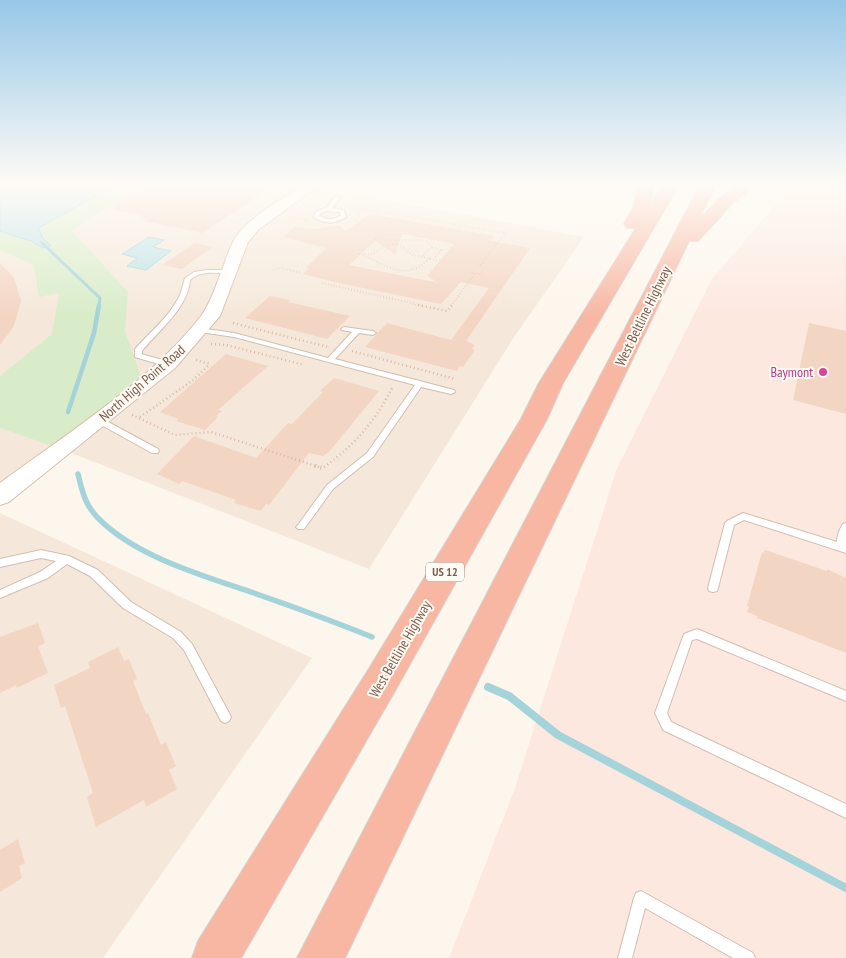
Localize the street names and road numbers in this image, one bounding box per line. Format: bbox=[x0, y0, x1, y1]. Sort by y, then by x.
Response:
street label: West Beltline Highway bbox=[611, 263, 675, 369]
street label: North High Point Road bbox=[95, 341, 189, 425]
road number: US 12 bbox=[426, 562, 464, 582]
street label: West Beltline Highway bbox=[365, 597, 435, 701]

